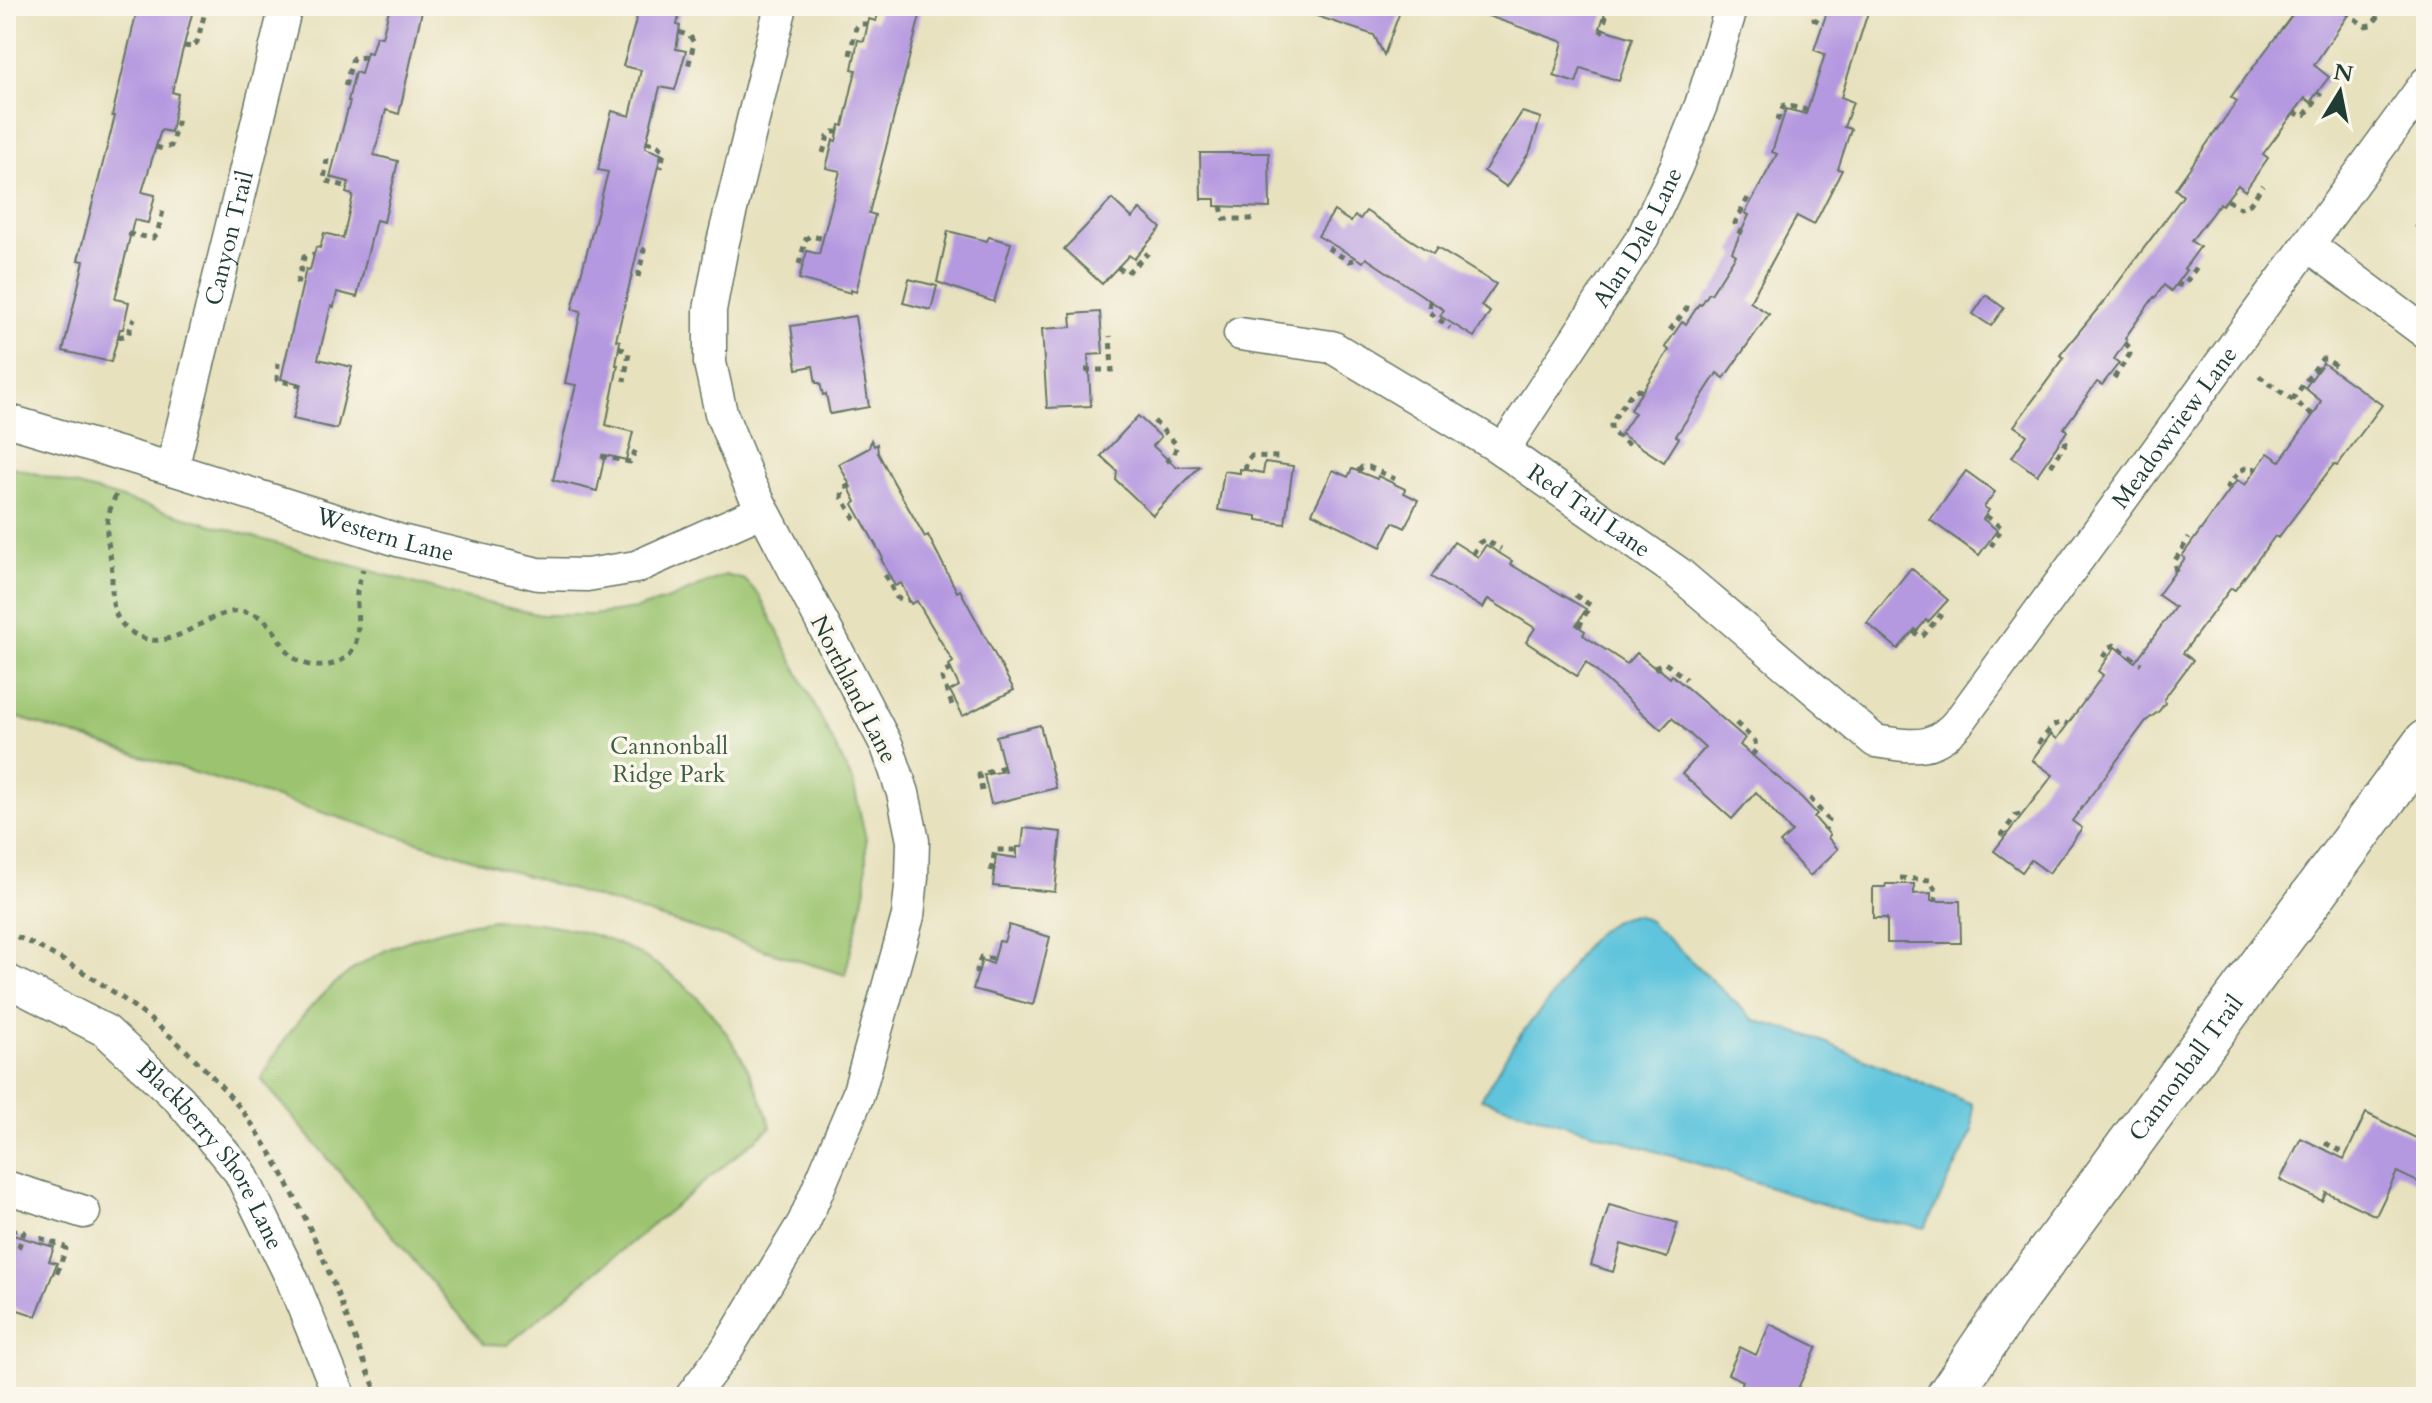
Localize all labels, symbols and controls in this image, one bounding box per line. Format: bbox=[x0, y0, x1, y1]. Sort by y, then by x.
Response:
north arrow bbox=[2300, 52, 2380, 132]
text: N bbox=[2331, 57, 2355, 90]
street label: Alan Dale Lane bbox=[1585, 162, 1691, 314]
street label: Canyon Trail bbox=[197, 167, 262, 309]
street label: Meadowview Lane bbox=[2104, 340, 2245, 516]
street label: Red Tail Lane bbox=[1521, 457, 1657, 566]
street label: Western Lane bbox=[311, 499, 457, 570]
street label: Northland Lane bbox=[802, 610, 905, 769]
park label: Cannonball Ridge Park bbox=[610, 730, 728, 791]
street label: Cannonball Trail bbox=[2121, 988, 2251, 1148]
street label: Blackberry Shore Lane bbox=[130, 1052, 291, 1255]

